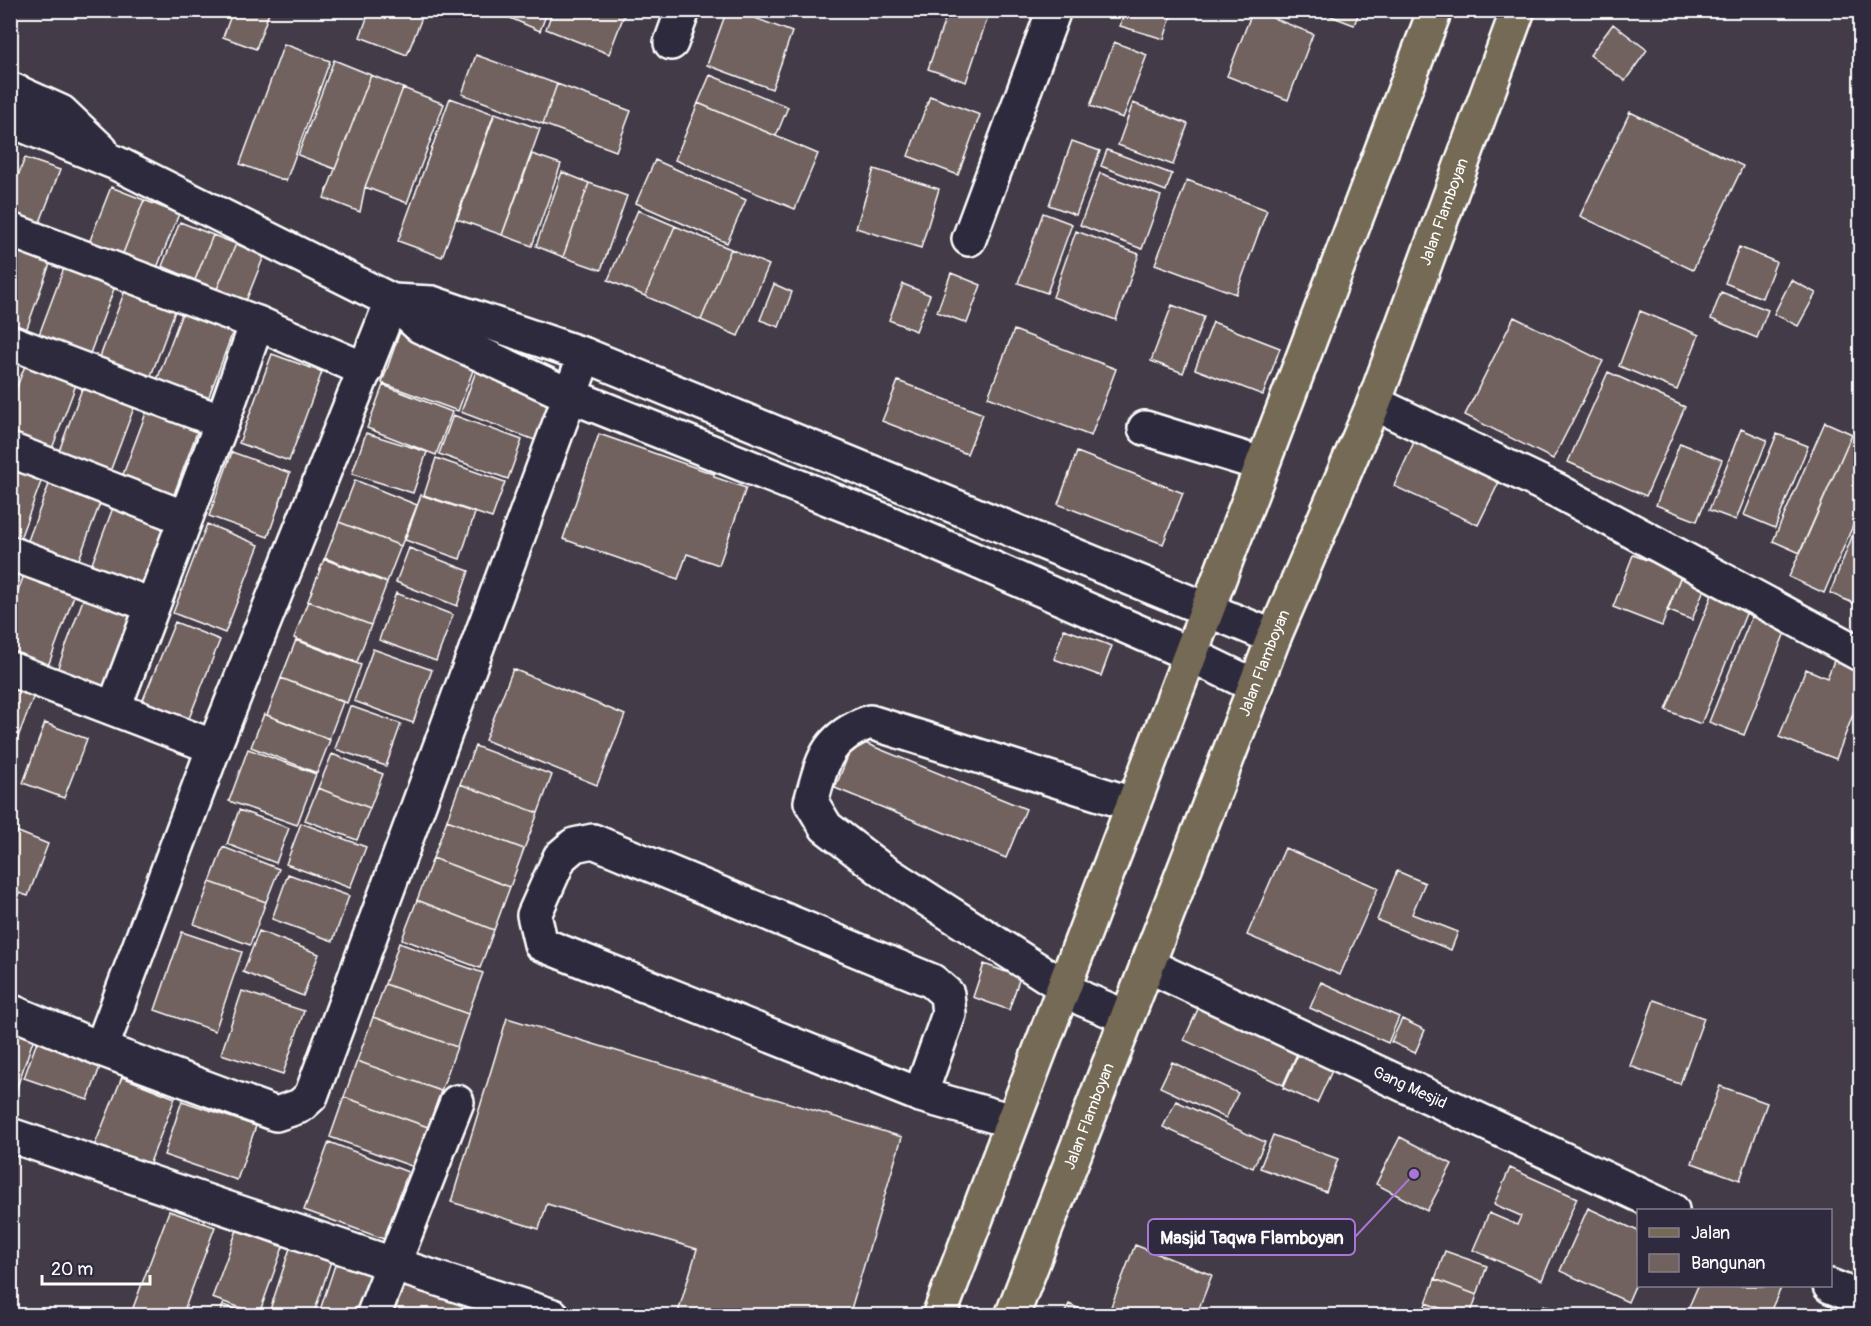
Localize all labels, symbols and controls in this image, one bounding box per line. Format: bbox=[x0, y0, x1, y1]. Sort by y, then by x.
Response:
street label: Jalan Flamboyan bbox=[1415, 155, 1473, 268]
street label: Jalan Flamboyan bbox=[1234, 607, 1294, 719]
street label: Jalan Flamboyan bbox=[1059, 1060, 1119, 1173]
street label: Gang Mesjid bbox=[1370, 1062, 1450, 1113]
legend bbox=[1637, 1209, 1832, 1287]
callout: Masjid Taqwa Flamboyan bbox=[1148, 1219, 1355, 1255]
text: Jalan bbox=[1691, 1222, 1730, 1245]
text: Masjid Taqwa Flamboyan bbox=[1160, 1227, 1344, 1250]
scale bar bbox=[42, 1248, 150, 1286]
text: Bangunan bbox=[1691, 1252, 1766, 1275]
text: 20 m bbox=[51, 1258, 93, 1281]

